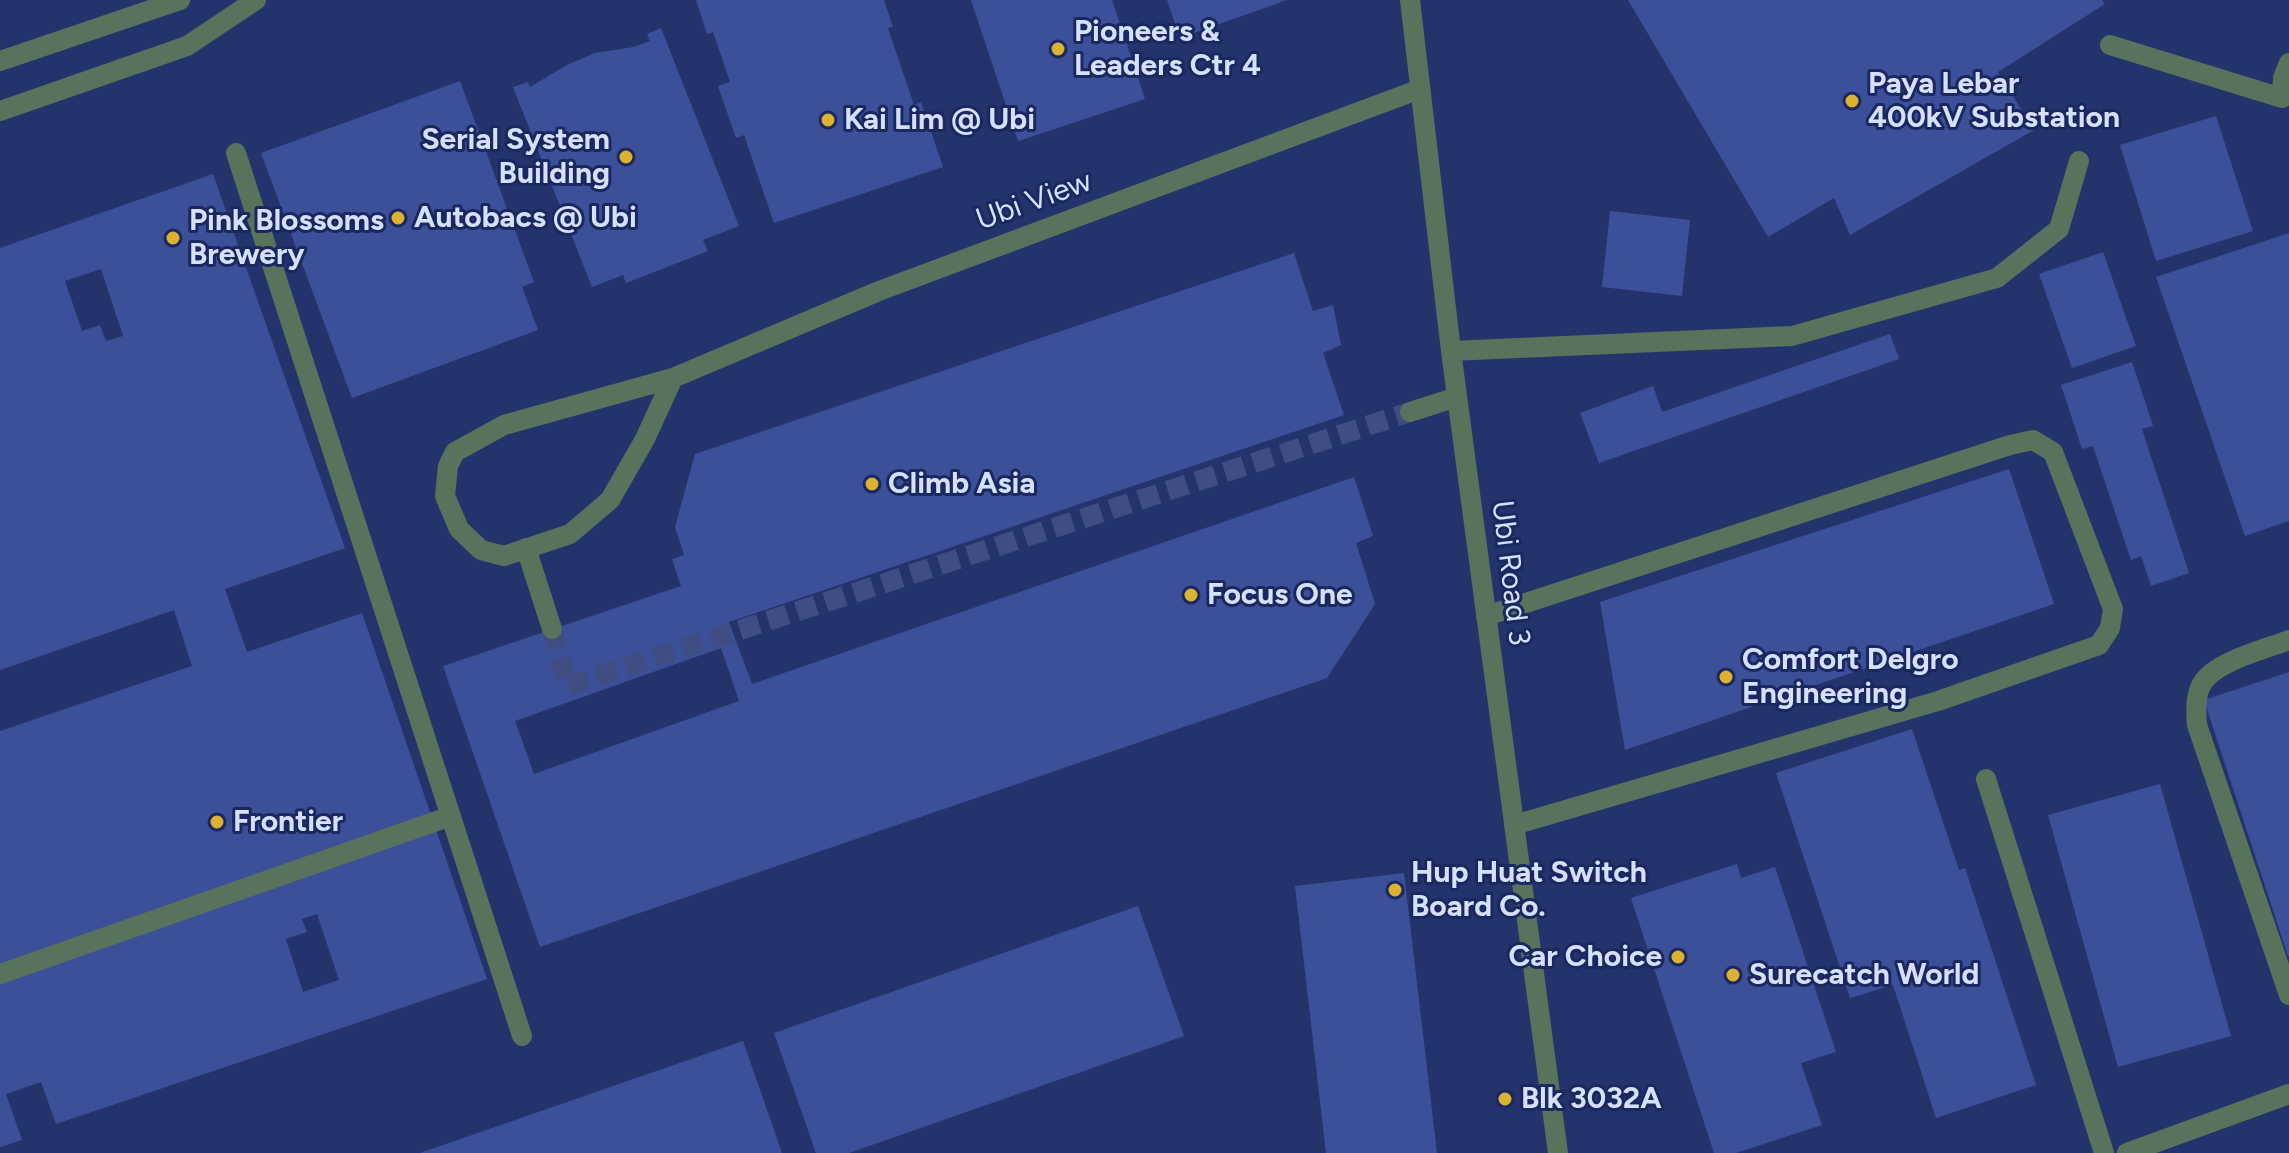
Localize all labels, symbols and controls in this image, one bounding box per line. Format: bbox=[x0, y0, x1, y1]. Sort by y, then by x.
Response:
place label: Pioneers & Leaders Ctr 4 bbox=[1074, 14, 1261, 84]
marker: Pioneers & Leaders Ctr 4 bbox=[1049, 40, 1067, 58]
place label: Paya Lebar 400kV Substation bbox=[1868, 66, 2120, 136]
marker: Paya Lebar 400kV Substation bbox=[1843, 92, 1861, 110]
place label: Kai Lim @ Ubi bbox=[844, 102, 1035, 138]
marker: Kai Lim @ Ubi bbox=[819, 111, 837, 129]
place label: Serial System Building bbox=[421, 122, 610, 192]
marker: Serial System Building bbox=[617, 148, 635, 166]
street label: Ubi View bbox=[971, 163, 1097, 239]
place label: Autobacs @ Ubi bbox=[414, 200, 637, 236]
place label: Pink Blossoms Brewery bbox=[189, 203, 384, 274]
marker: Autobacs @ Ubi bbox=[389, 209, 407, 227]
marker: Pink Blossoms Brewery bbox=[164, 229, 182, 247]
place label: Climb Asia bbox=[888, 466, 1035, 502]
marker: Climb Asia bbox=[863, 475, 881, 493]
street label: Ubi Road 3 bbox=[1483, 498, 1537, 648]
place label: Focus One bbox=[1207, 577, 1353, 613]
marker: Focus One bbox=[1182, 586, 1200, 604]
place label: Comfort Delgro Engineering bbox=[1742, 642, 1959, 712]
marker: Comfort Delgro Engineering bbox=[1717, 668, 1735, 686]
place label: Frontier bbox=[233, 804, 343, 840]
marker: Frontier bbox=[208, 813, 226, 831]
place label: Hup Huat Switch Board Co. bbox=[1411, 855, 1647, 926]
marker: Hup Huat Switch Board Co. bbox=[1386, 881, 1404, 899]
place label: Car Choice bbox=[1509, 939, 1662, 975]
marker: Car Choice bbox=[1669, 948, 1687, 966]
place label: Surecatch World bbox=[1749, 957, 1979, 993]
marker: Surecatch World bbox=[1724, 966, 1742, 984]
place label: Blk 3032A bbox=[1521, 1081, 1662, 1117]
marker: Blk 3032A bbox=[1496, 1090, 1514, 1108]

